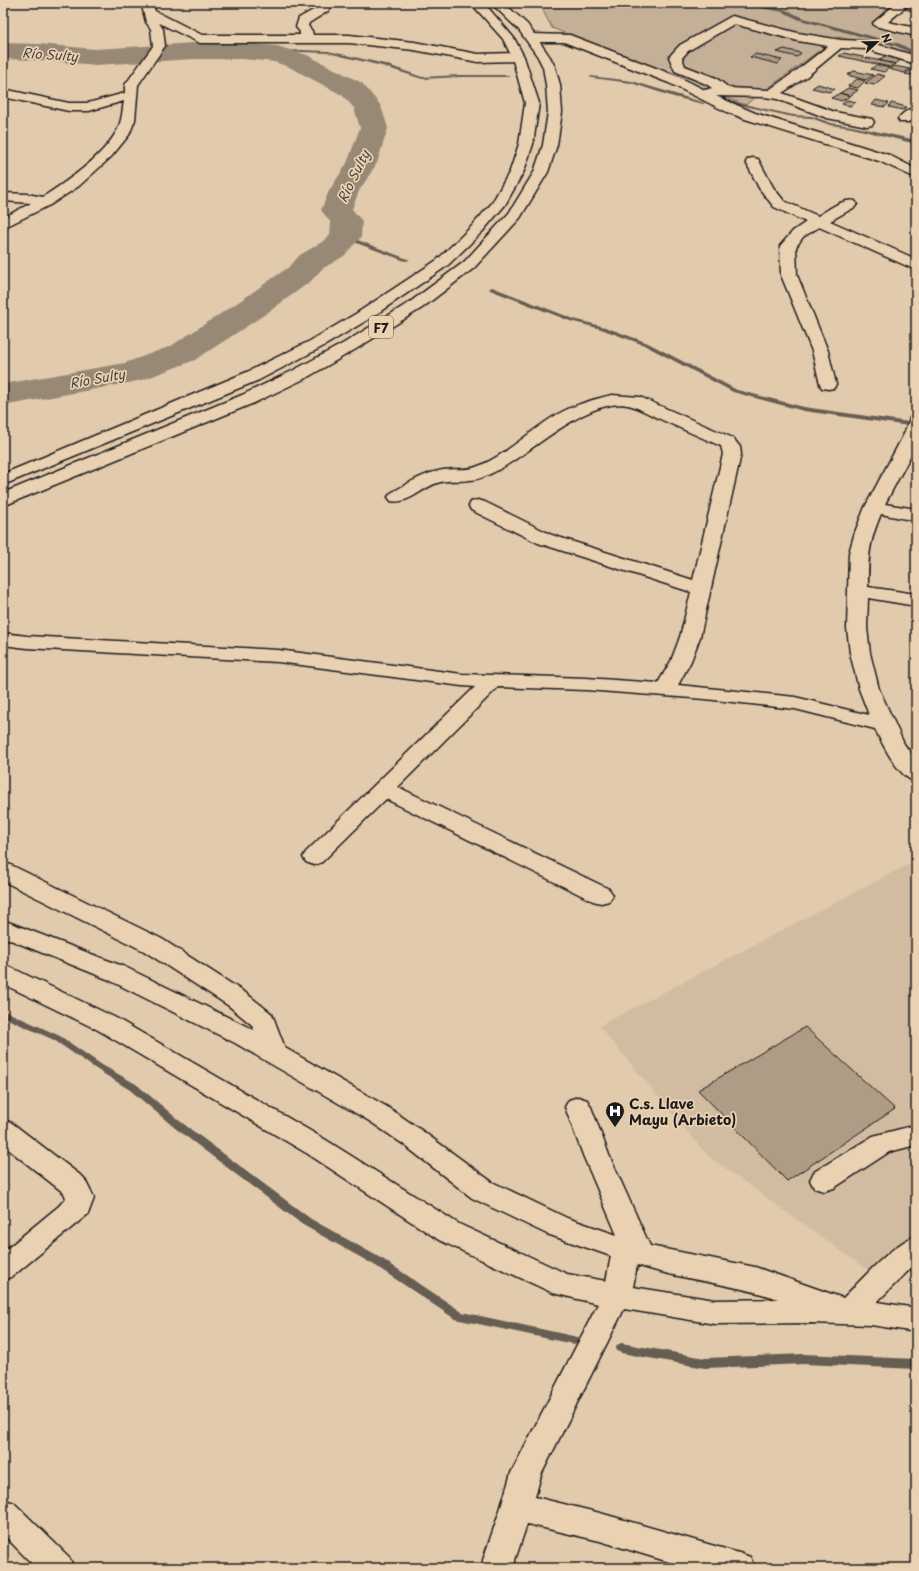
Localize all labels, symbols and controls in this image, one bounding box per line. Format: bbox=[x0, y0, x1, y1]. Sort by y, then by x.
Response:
north arrow bbox=[857, 22, 897, 62]
text: N bbox=[877, 31, 896, 46]
water label: Río Sulty bbox=[21, 43, 80, 66]
water label: Río Sulty bbox=[332, 145, 374, 205]
road number: F7 bbox=[369, 316, 393, 338]
water label: Río Sulty bbox=[68, 364, 128, 392]
place label: C.s. Llave Mayu (Arbieto) bbox=[629, 1093, 736, 1130]
hospital icon: C.s. Llave Mayu (Arbieto) bbox=[604, 1100, 626, 1128]

